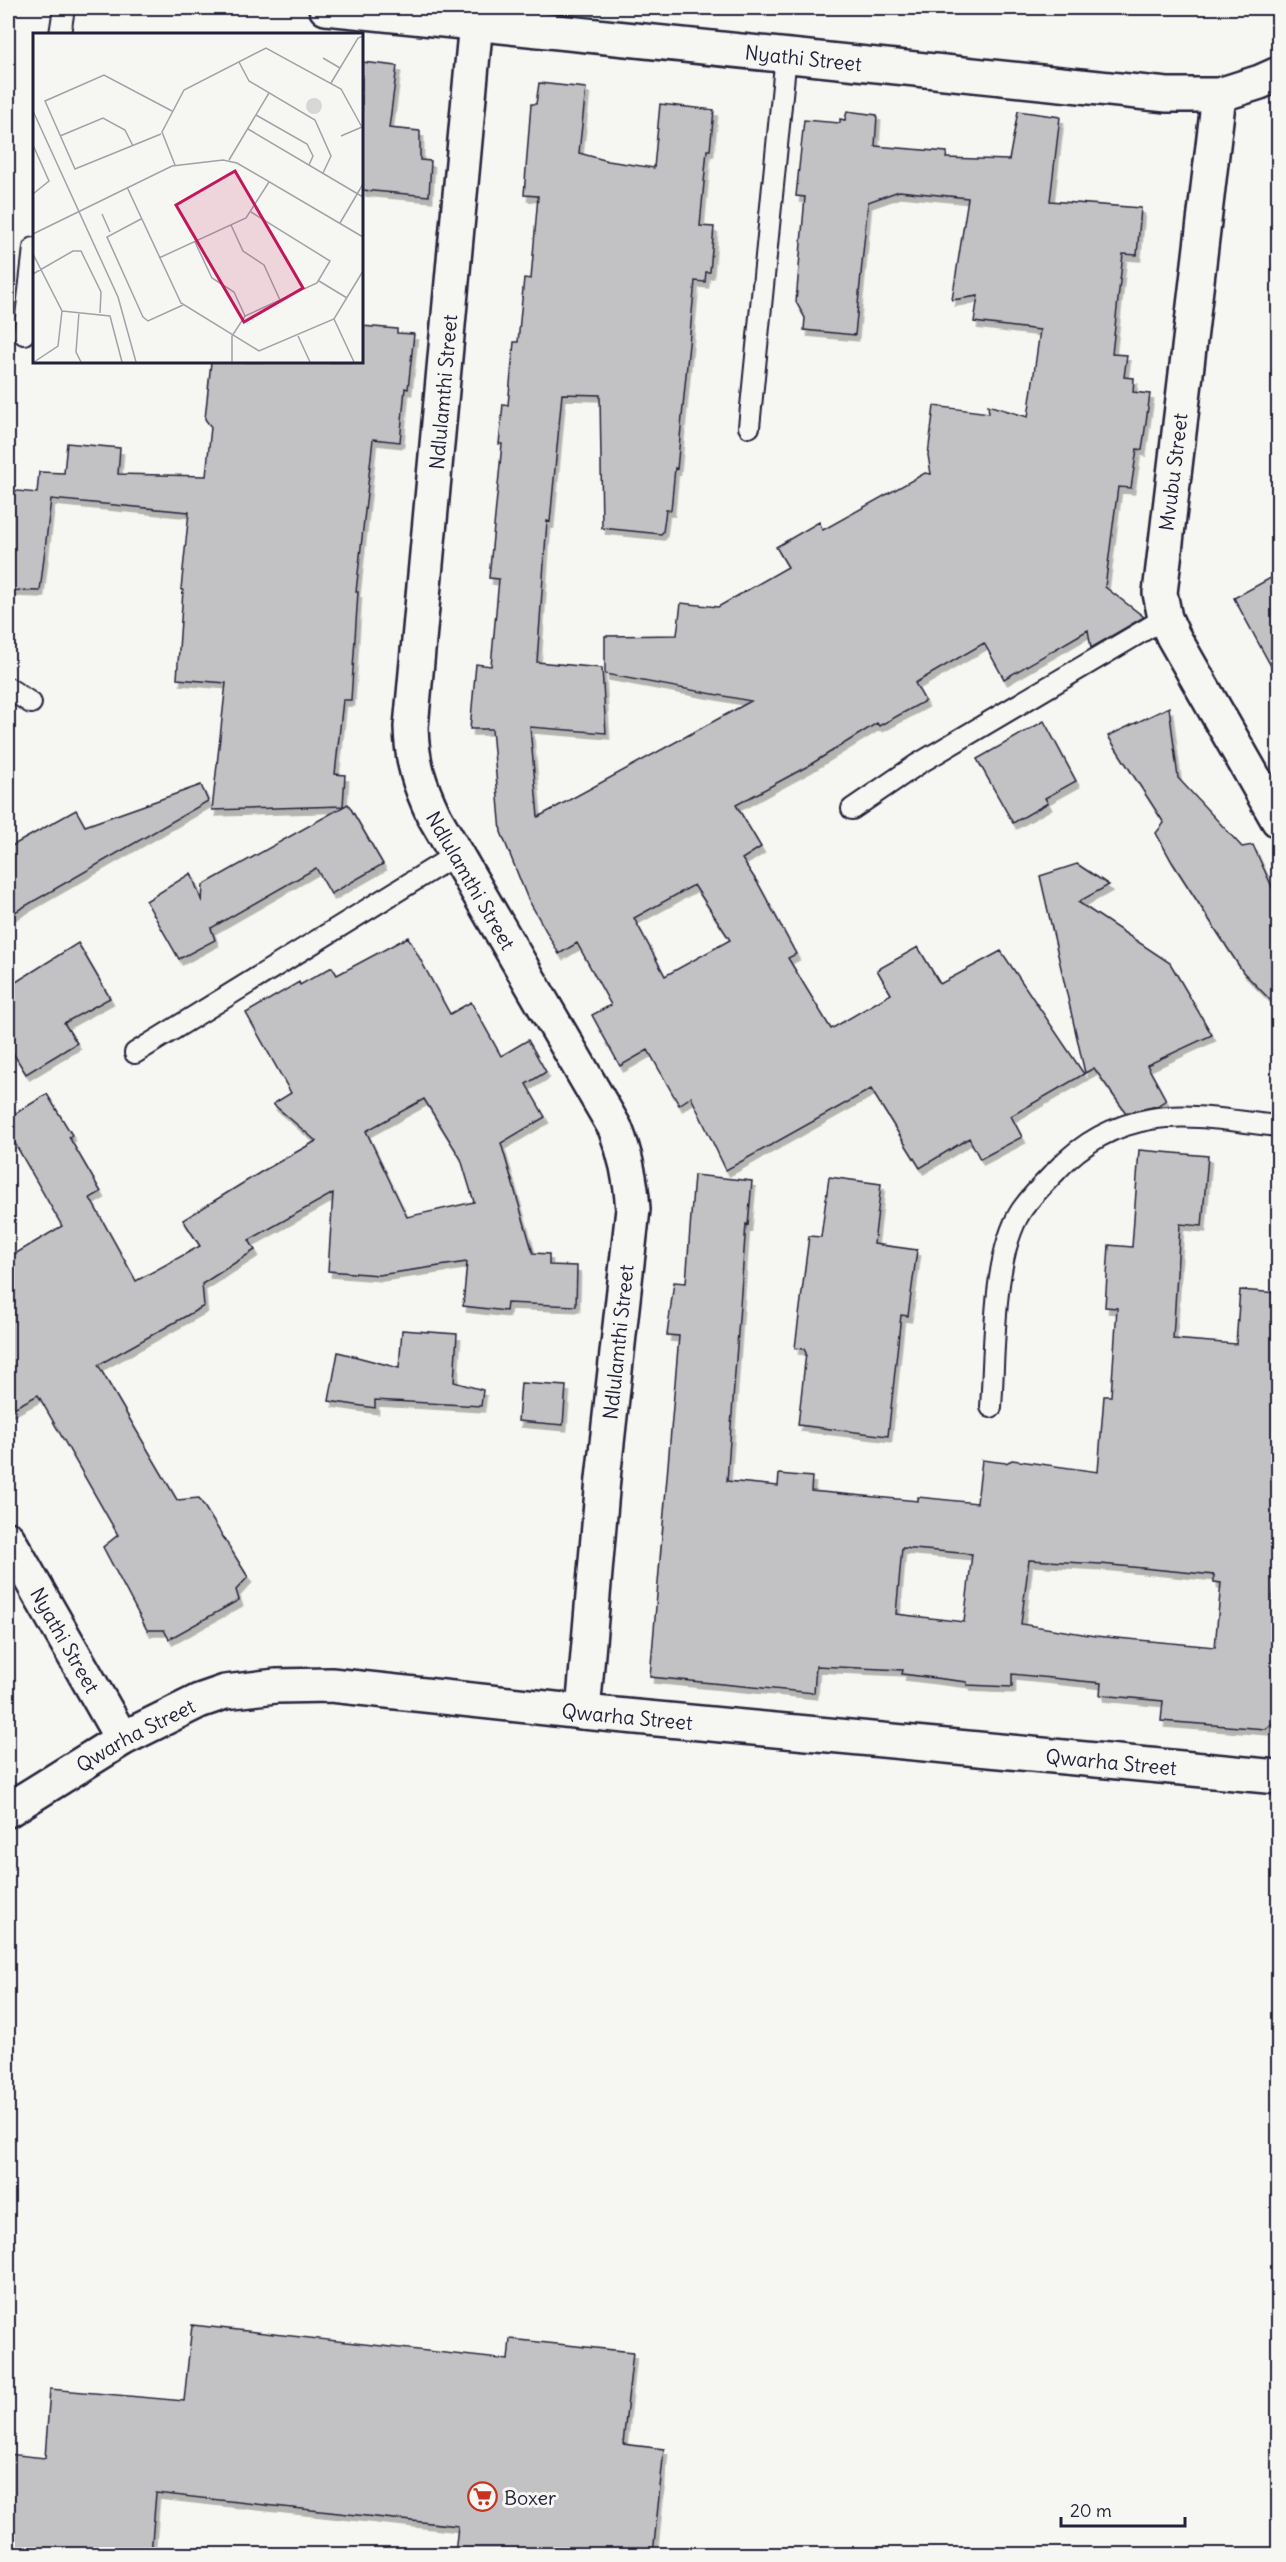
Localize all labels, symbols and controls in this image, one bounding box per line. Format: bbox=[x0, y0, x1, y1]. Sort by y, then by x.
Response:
inset map bbox=[33, 33, 363, 363]
street label: Nyathi Street bbox=[744, 39, 863, 76]
street label: Ndlulamthi Street bbox=[424, 313, 462, 471]
street label: Mvubu Street bbox=[1153, 411, 1193, 532]
street label: Ndlulamthi Street bbox=[421, 807, 521, 954]
street label: Ndlulamthi Street bbox=[597, 1263, 639, 1421]
street label: Nyathi Street bbox=[26, 1583, 106, 1697]
street label: Qwarha Street bbox=[71, 1693, 199, 1777]
street label: Qwarha Street bbox=[561, 1697, 694, 1735]
street label: Qwarha Street bbox=[1045, 1743, 1178, 1780]
supermarket icon: Boxer bbox=[467, 2481, 499, 2513]
place label: Boxer bbox=[504, 2485, 556, 2510]
scale bar bbox=[1061, 2490, 1186, 2528]
text: 20 m bbox=[1070, 2499, 1112, 2522]

